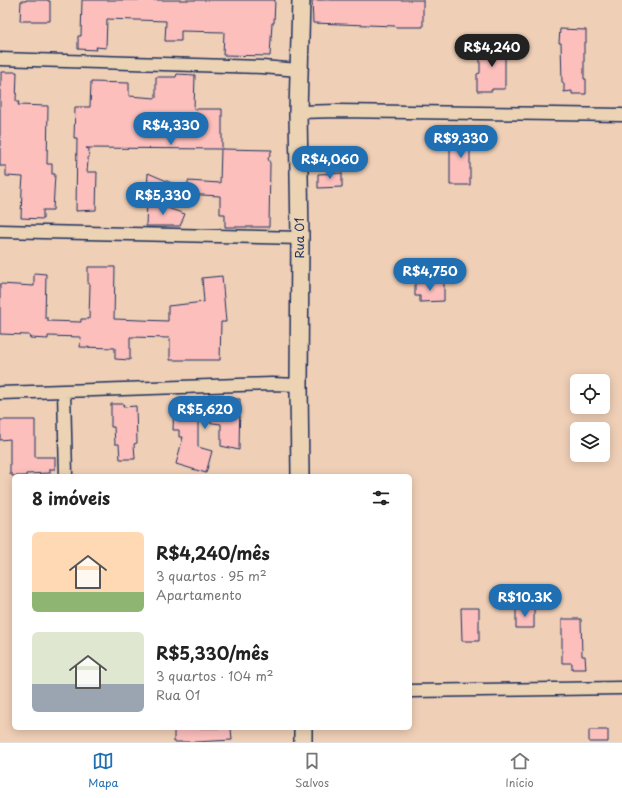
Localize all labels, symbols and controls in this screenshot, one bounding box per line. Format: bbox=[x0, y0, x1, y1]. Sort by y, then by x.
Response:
pin: R$4,240 bbox=[455, 34, 529, 68]
text: R$4,240 bbox=[464, 37, 520, 56]
pin: R$4,330 bbox=[134, 112, 208, 146]
text: R$4,330 bbox=[142, 115, 200, 134]
pin: R$9,330 bbox=[424, 125, 498, 159]
text: R$9,330 bbox=[433, 128, 489, 147]
pin: R$4,060 bbox=[293, 146, 367, 180]
text: R$4,060 bbox=[301, 149, 359, 168]
pin: R$5,330 bbox=[126, 182, 200, 216]
text: R$5,330 bbox=[135, 185, 191, 204]
street label: Rua 01 bbox=[290, 218, 308, 258]
pin: R$4,750 bbox=[393, 258, 467, 292]
text: R$4,750 bbox=[402, 261, 458, 280]
map controls bbox=[570, 374, 610, 462]
button: locate bbox=[570, 374, 610, 414]
pin: R$5,620 bbox=[168, 396, 242, 430]
text: R$5,620 bbox=[177, 399, 233, 418]
button: layers bbox=[570, 422, 610, 462]
text: 8 imóveis bbox=[32, 485, 110, 511]
icon: filters bbox=[370, 487, 392, 509]
text: R$4,240/mês bbox=[156, 540, 270, 566]
icon: home bbox=[64, 548, 112, 596]
text: 3 quartos · 95 m² bbox=[156, 566, 267, 585]
pin: R$10.3K bbox=[488, 584, 562, 618]
text: Apartamento bbox=[156, 585, 242, 604]
text: R$10.3K bbox=[498, 587, 552, 606]
text: R$5,330/mês bbox=[156, 640, 269, 666]
icon: home bbox=[64, 648, 112, 696]
text: 3 quartos · 104 m² bbox=[156, 666, 274, 685]
text: Rua 01 bbox=[156, 685, 200, 704]
tab: Mapa bbox=[88, 750, 119, 791]
tab: Salvos bbox=[295, 750, 329, 791]
tab: Início bbox=[505, 750, 534, 791]

